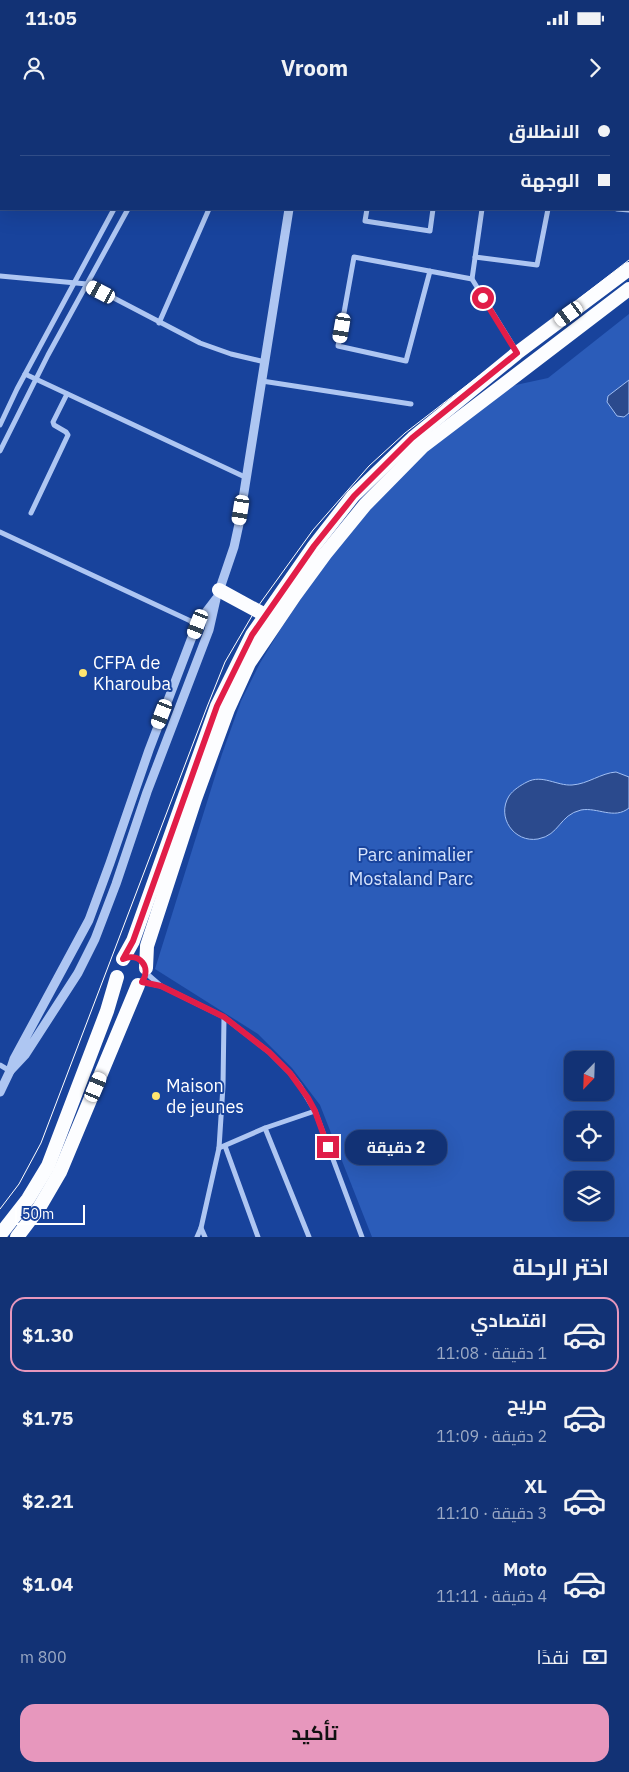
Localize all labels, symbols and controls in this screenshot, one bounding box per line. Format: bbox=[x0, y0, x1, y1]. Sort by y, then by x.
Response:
text: 11:05 bbox=[25, 6, 77, 30]
text: Vroom bbox=[281, 53, 348, 82]
icon: person bbox=[20, 54, 48, 82]
icon: forward bbox=[581, 54, 609, 82]
text: الانطلاق bbox=[509, 119, 580, 143]
text: الوجهة bbox=[520, 168, 580, 192]
car bbox=[84, 278, 117, 306]
route start bbox=[472, 287, 494, 309]
car bbox=[552, 299, 585, 329]
car bbox=[332, 312, 351, 344]
car bbox=[231, 494, 250, 526]
car bbox=[185, 607, 210, 641]
place label: CFPA de Kharouba bbox=[93, 651, 172, 695]
marker: CFPA de Kharouba bbox=[77, 667, 89, 679]
car bbox=[149, 697, 174, 731]
park label: Parc animalier bbox=[357, 843, 473, 866]
park label: Mostaland Parc bbox=[349, 867, 473, 890]
north arrow bbox=[564, 1051, 614, 1101]
map controls bbox=[564, 1051, 614, 1221]
car bbox=[83, 1070, 108, 1104]
place label: Maison de jeunes bbox=[166, 1074, 244, 1118]
marker: Maison de jeunes bbox=[150, 1090, 162, 1102]
button: locate bbox=[564, 1111, 614, 1161]
callout: 2 دقيقة bbox=[346, 1130, 448, 1164]
route end bbox=[317, 1136, 339, 1158]
text: 2 دقيقة bbox=[367, 1137, 425, 1157]
button: layers bbox=[564, 1171, 614, 1221]
scale bar bbox=[15, 1202, 85, 1225]
text: 50 m bbox=[22, 1205, 54, 1223]
text: اختر الرحلة bbox=[512, 1252, 609, 1281]
text: اقتصادي bbox=[471, 1308, 547, 1332]
icon: car bbox=[562, 1312, 607, 1357]
text: $1.30 bbox=[22, 1323, 74, 1347]
text: 1 دقيقة · 11:08 bbox=[436, 1343, 547, 1363]
text: مريح bbox=[507, 1391, 547, 1415]
icon: car bbox=[562, 1395, 607, 1440]
text: $1.75 bbox=[22, 1406, 74, 1430]
text: 2 دقيقة · 11:09 bbox=[436, 1426, 547, 1446]
text: XL bbox=[524, 1474, 547, 1498]
icon: car bbox=[562, 1478, 607, 1523]
text: $2.21 bbox=[22, 1489, 74, 1513]
text: 3 دقيقة · 11:10 bbox=[436, 1503, 547, 1523]
text: Moto bbox=[503, 1557, 547, 1581]
icon: car bbox=[562, 1561, 607, 1606]
text: $1.04 bbox=[22, 1572, 74, 1596]
text: 4 دقيقة · 11:11 bbox=[436, 1586, 547, 1606]
icon: cash bbox=[581, 1643, 609, 1671]
text: نقدًا bbox=[537, 1645, 569, 1669]
text: 800 m bbox=[20, 1647, 67, 1667]
button: تأكيد bbox=[20, 1704, 609, 1762]

